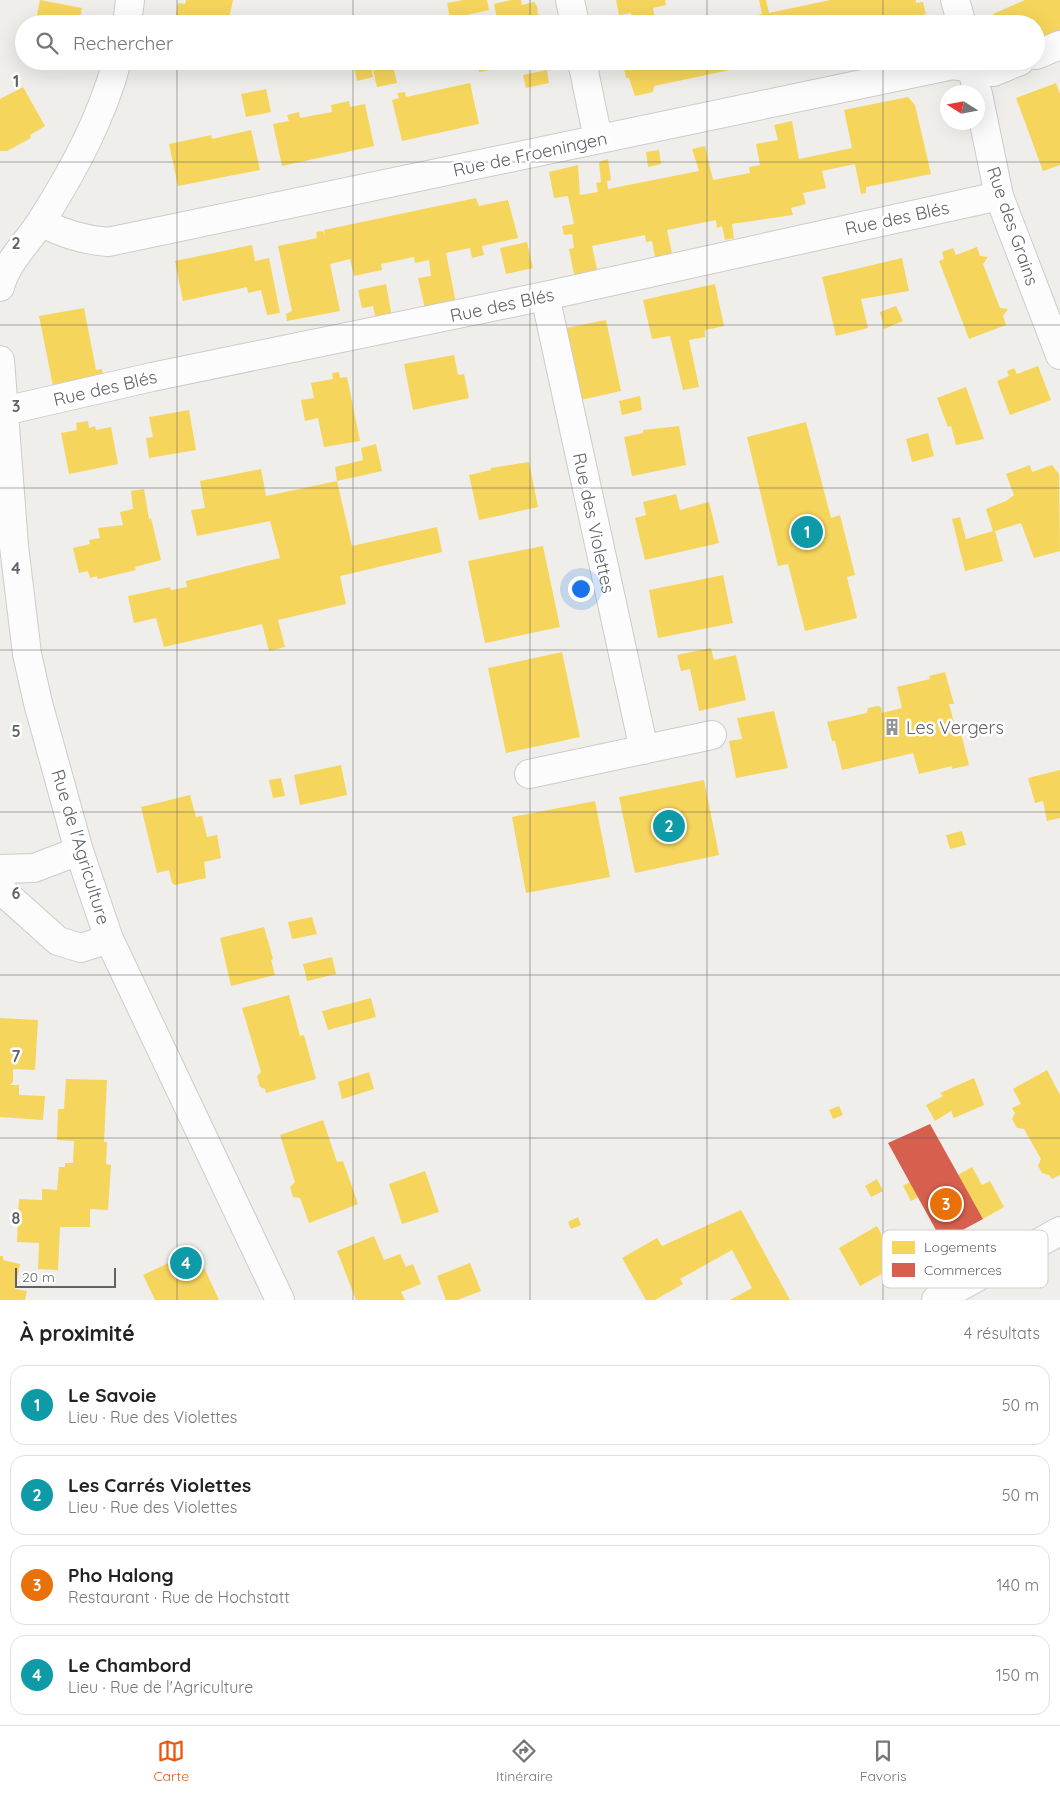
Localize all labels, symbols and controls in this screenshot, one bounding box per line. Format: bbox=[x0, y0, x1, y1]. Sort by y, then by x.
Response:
search box bbox=[15, 15, 1045, 70]
icon: search bbox=[33, 29, 61, 57]
text: Rechercher bbox=[73, 31, 173, 55]
text: 1 bbox=[13, 71, 19, 91]
north arrow bbox=[940, 85, 985, 130]
street label: Rue de Froeningen bbox=[451, 126, 609, 182]
street label: Rue des Grains bbox=[982, 163, 1044, 289]
street label: Rue des Blés bbox=[843, 196, 951, 240]
text: 2 bbox=[11, 233, 21, 253]
street label: Rue des Blés bbox=[448, 283, 556, 327]
street label: Rue des Blés bbox=[51, 365, 159, 411]
text: 3 bbox=[12, 396, 20, 416]
street label: Rue des Violettes bbox=[568, 451, 620, 595]
pin: 1 bbox=[791, 513, 823, 551]
text: 4 bbox=[11, 558, 21, 578]
your location bbox=[568, 576, 594, 602]
place label: Les Vergers bbox=[906, 716, 1004, 739]
building icon: Les Vergers bbox=[882, 717, 902, 737]
text: 5 bbox=[11, 721, 21, 741]
street label: Rue de l'Agriculture bbox=[46, 767, 116, 927]
pin: 2 bbox=[653, 807, 685, 845]
text: 6 bbox=[12, 883, 21, 903]
text: 7 bbox=[12, 1046, 21, 1066]
pin: 3 bbox=[930, 1185, 962, 1223]
text: 8 bbox=[12, 1208, 21, 1228]
legend bbox=[882, 1230, 1048, 1288]
text: Logements bbox=[924, 1238, 997, 1256]
pin: 4 bbox=[170, 1244, 202, 1282]
text: Commerces bbox=[924, 1261, 1002, 1279]
scale bar bbox=[15, 1265, 116, 1288]
text: 20 m bbox=[22, 1268, 55, 1286]
text: À proximité bbox=[20, 1320, 135, 1346]
text: 4 résultats bbox=[964, 1323, 1040, 1343]
text: Le Savoie bbox=[68, 1383, 156, 1407]
text: 1 bbox=[34, 1395, 40, 1415]
text: 50 m bbox=[1002, 1395, 1039, 1415]
text: Lieu · Rue des Violettes bbox=[68, 1407, 237, 1427]
text: Les Carrés Violettes bbox=[68, 1473, 251, 1497]
text: 2 bbox=[32, 1485, 42, 1505]
text: 50 m bbox=[1002, 1485, 1039, 1505]
text: Lieu · Rue des Violettes bbox=[68, 1497, 237, 1517]
text: Pho Halong bbox=[68, 1563, 174, 1587]
text: 3 bbox=[33, 1575, 41, 1595]
text: 140 m bbox=[996, 1575, 1039, 1595]
text: Restaurant · Rue de Hochstatt bbox=[68, 1587, 290, 1607]
text: Le Chambord bbox=[68, 1653, 191, 1677]
text: 4 bbox=[32, 1665, 42, 1685]
text: 150 m bbox=[996, 1665, 1039, 1685]
text: Lieu · Rue de l'Agriculture bbox=[68, 1677, 253, 1697]
tab: Carte bbox=[153, 1737, 189, 1785]
tab: Itinéraire bbox=[496, 1737, 553, 1785]
tab: Favoris bbox=[860, 1737, 907, 1785]

